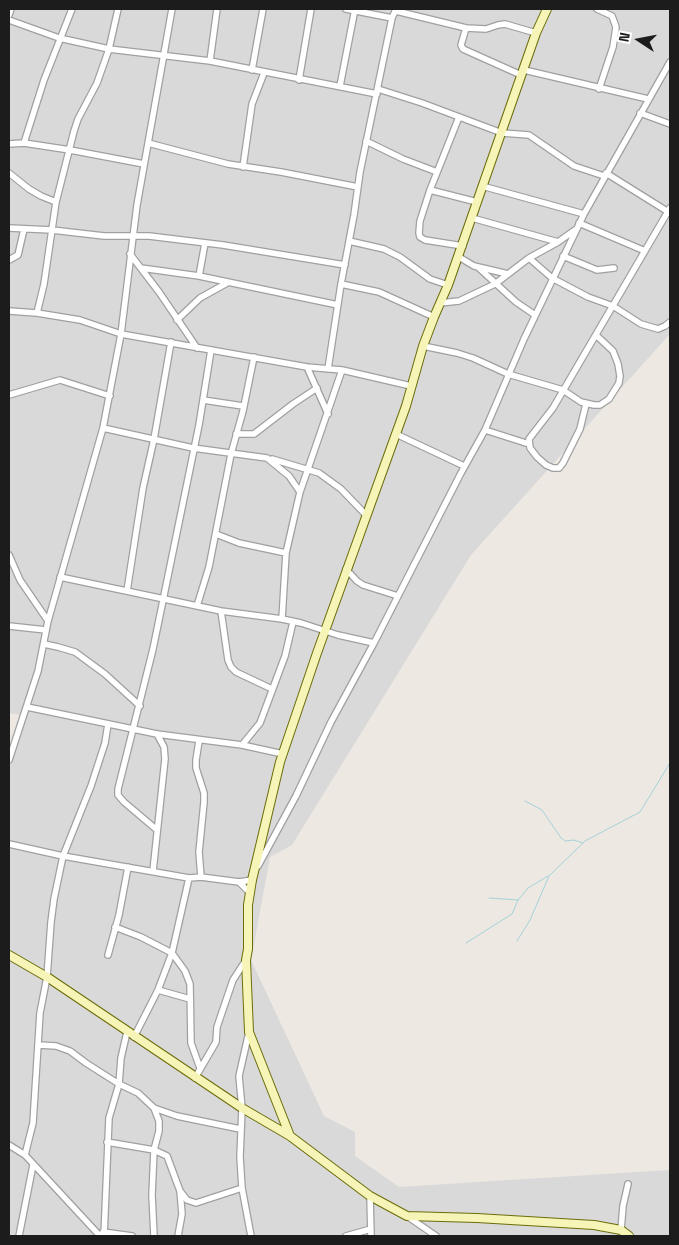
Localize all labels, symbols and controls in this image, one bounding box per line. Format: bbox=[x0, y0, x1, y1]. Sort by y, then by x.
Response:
north arrow bbox=[614, 15, 664, 65]
text: N bbox=[615, 31, 634, 43]

